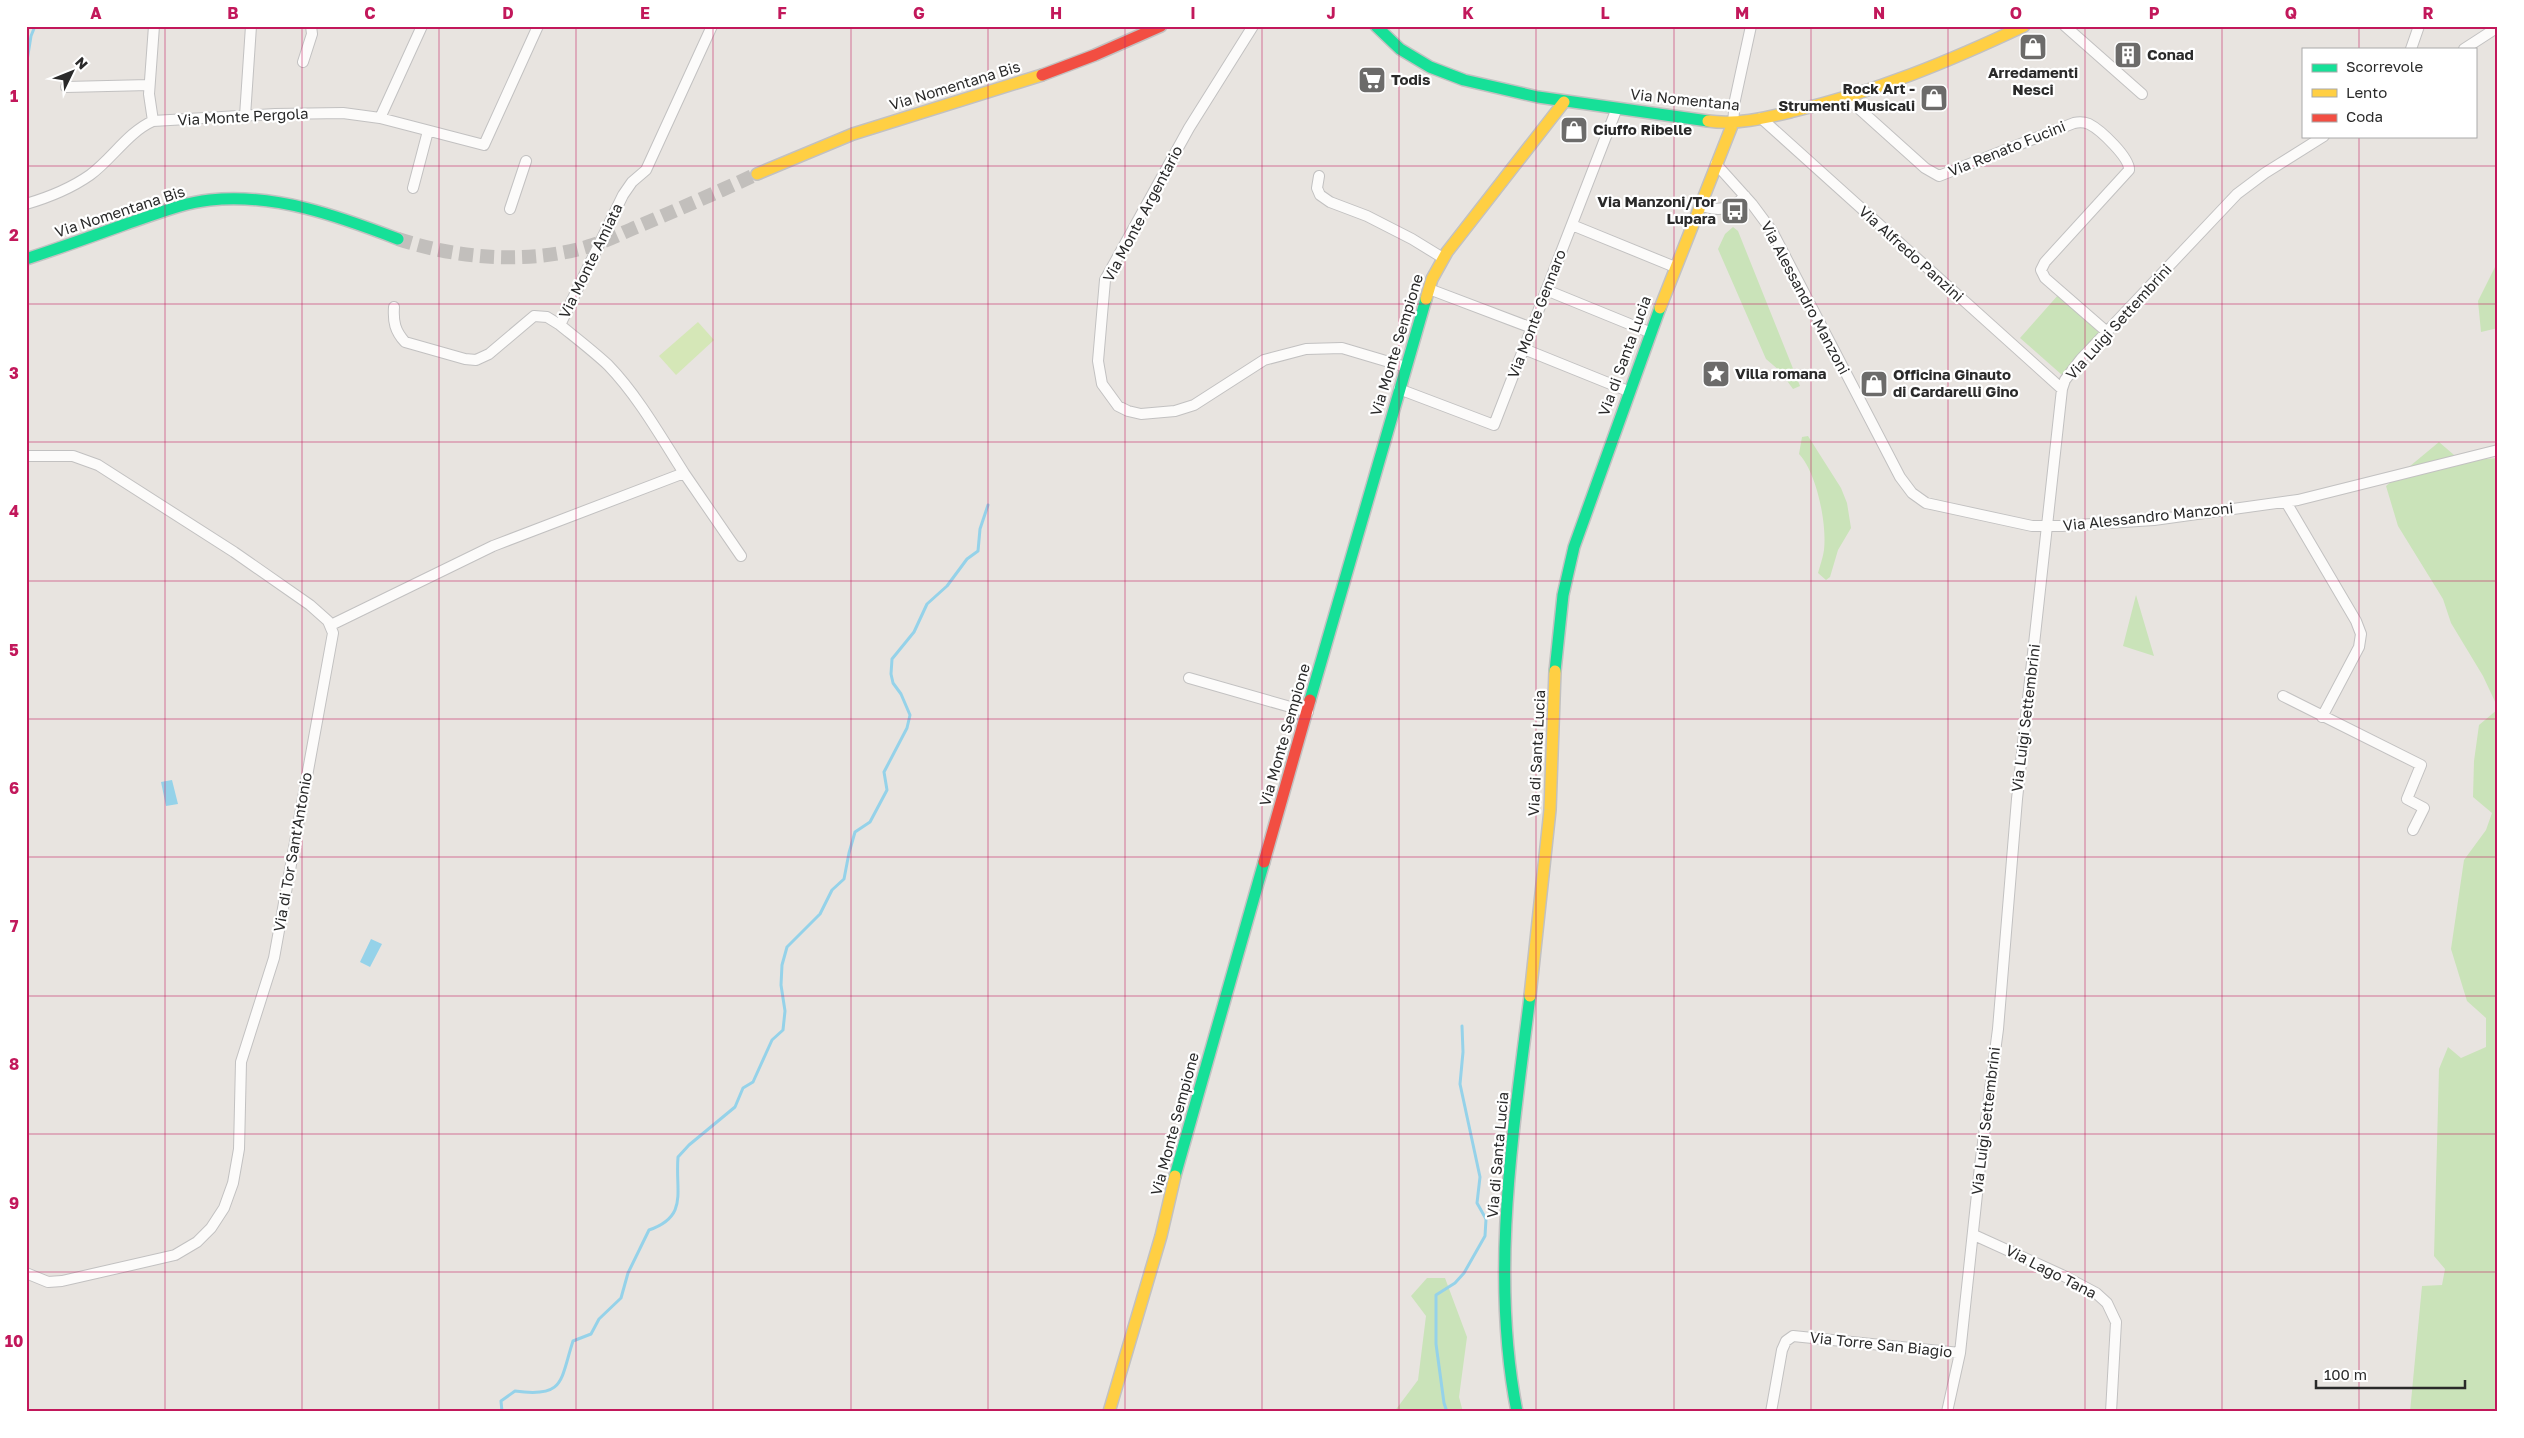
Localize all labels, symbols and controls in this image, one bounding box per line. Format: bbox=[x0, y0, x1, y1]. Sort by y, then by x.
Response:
text: A bbox=[90, 3, 102, 23]
text: B bbox=[227, 3, 239, 23]
text: C bbox=[364, 3, 376, 23]
text: D bbox=[502, 3, 514, 23]
text: E bbox=[640, 3, 650, 23]
text: F bbox=[777, 3, 787, 23]
text: G bbox=[913, 3, 925, 23]
text: H bbox=[1050, 3, 1062, 23]
text: I bbox=[1190, 3, 1196, 23]
text: J bbox=[1326, 3, 1336, 23]
text: K bbox=[1462, 3, 1474, 23]
text: L bbox=[1600, 3, 1610, 23]
text: M bbox=[1735, 3, 1749, 23]
text: N bbox=[1873, 3, 1885, 23]
text: O bbox=[2010, 3, 2022, 23]
text: P bbox=[2149, 3, 2160, 23]
text: Q bbox=[2285, 3, 2297, 23]
text: R bbox=[2422, 3, 2434, 23]
shop icon: Arredamenti Nesci bbox=[2018, 32, 2048, 62]
building icon: Conad bbox=[2113, 40, 2143, 70]
place label: Conad bbox=[2147, 45, 2194, 63]
north arrow bbox=[48, 48, 98, 98]
legend bbox=[2302, 48, 2476, 138]
text: N bbox=[72, 53, 92, 72]
street label: Via Nomentana Bis bbox=[887, 57, 1022, 113]
text: Scorrevole bbox=[2346, 57, 2423, 75]
place label: Arredamenti Nesci bbox=[1988, 63, 2078, 98]
supermarket icon: Todis bbox=[1357, 65, 1387, 95]
place label: Todis bbox=[1391, 70, 1430, 88]
place label: Rock Art - Strumenti Musicali bbox=[1778, 79, 1915, 114]
shop icon: Rock Art - Strumenti Musicali bbox=[1919, 83, 1949, 113]
text: Lento bbox=[2346, 83, 2387, 101]
street label: Via Nomentana bbox=[1630, 84, 1741, 114]
text: 1 bbox=[10, 86, 18, 106]
street label: Via Monte Pergola bbox=[177, 104, 309, 128]
text: Coda bbox=[2346, 107, 2383, 125]
shop icon: Ciuffo Ribelle bbox=[1559, 115, 1589, 145]
street label: Via Renato Fucini bbox=[1945, 116, 2068, 180]
place label: Ciuffo Ribelle bbox=[1593, 120, 1692, 138]
street label: Via Monte Argentario bbox=[1099, 142, 1186, 285]
street label: Via Nomentana Bis bbox=[52, 182, 187, 241]
place label: Via Manzoni/Tor Lupara bbox=[1597, 192, 1716, 227]
bus stop icon: Via Manzoni/Tor Lupara bbox=[1720, 196, 1750, 226]
street label: Via Monte Amiata bbox=[554, 200, 626, 321]
street label: Via Alfredo Panzini bbox=[1856, 202, 1968, 305]
street label: Via Alessandro Manzoni bbox=[1758, 218, 1854, 377]
text: 2 bbox=[9, 225, 19, 245]
street label: Via Monte Gennaro bbox=[1503, 247, 1569, 381]
street label: Via Luigi Settembrini bbox=[2062, 260, 2175, 383]
street label: Via Monte Sempione bbox=[1366, 271, 1426, 418]
street label: Via di Santa Lucia bbox=[1594, 293, 1654, 418]
place icon: Villa romana bbox=[1701, 359, 1731, 389]
text: 3 bbox=[9, 363, 19, 383]
place label: Villa romana bbox=[1735, 364, 1827, 382]
place label: Officina Ginauto di Cardarelli Gino bbox=[1893, 365, 2019, 400]
shop icon: Officina Ginauto di Cardarelli Gino bbox=[1859, 369, 1889, 399]
street label: Via Alessandro Manzoni bbox=[2062, 498, 2234, 534]
text: 4 bbox=[9, 501, 19, 521]
text: 5 bbox=[9, 640, 19, 660]
street label: Via Luigi Settembrini bbox=[2007, 643, 2043, 793]
street label: Via Monte Sempione bbox=[1255, 661, 1313, 808]
street label: Via di Santa Lucia bbox=[1524, 689, 1548, 817]
street label: Via di Tor Sant'Antonio bbox=[269, 771, 315, 933]
text: 6 bbox=[9, 778, 19, 798]
text: 7 bbox=[10, 916, 19, 936]
street label: Via Luigi Settembrini bbox=[1967, 1046, 2003, 1196]
street label: Via Monte Sempione bbox=[1146, 1050, 1202, 1197]
text: 8 bbox=[9, 1054, 19, 1074]
street label: Via di Santa Lucia bbox=[1483, 1091, 1511, 1219]
text: 9 bbox=[9, 1193, 19, 1213]
street label: Via Lago Tana bbox=[2003, 1240, 2100, 1302]
street label: Via Torre San Biagio bbox=[1809, 1328, 1953, 1360]
text: 10 bbox=[5, 1331, 23, 1351]
scale bar bbox=[2316, 1358, 2465, 1390]
text: 100 m bbox=[2324, 1365, 2367, 1383]

